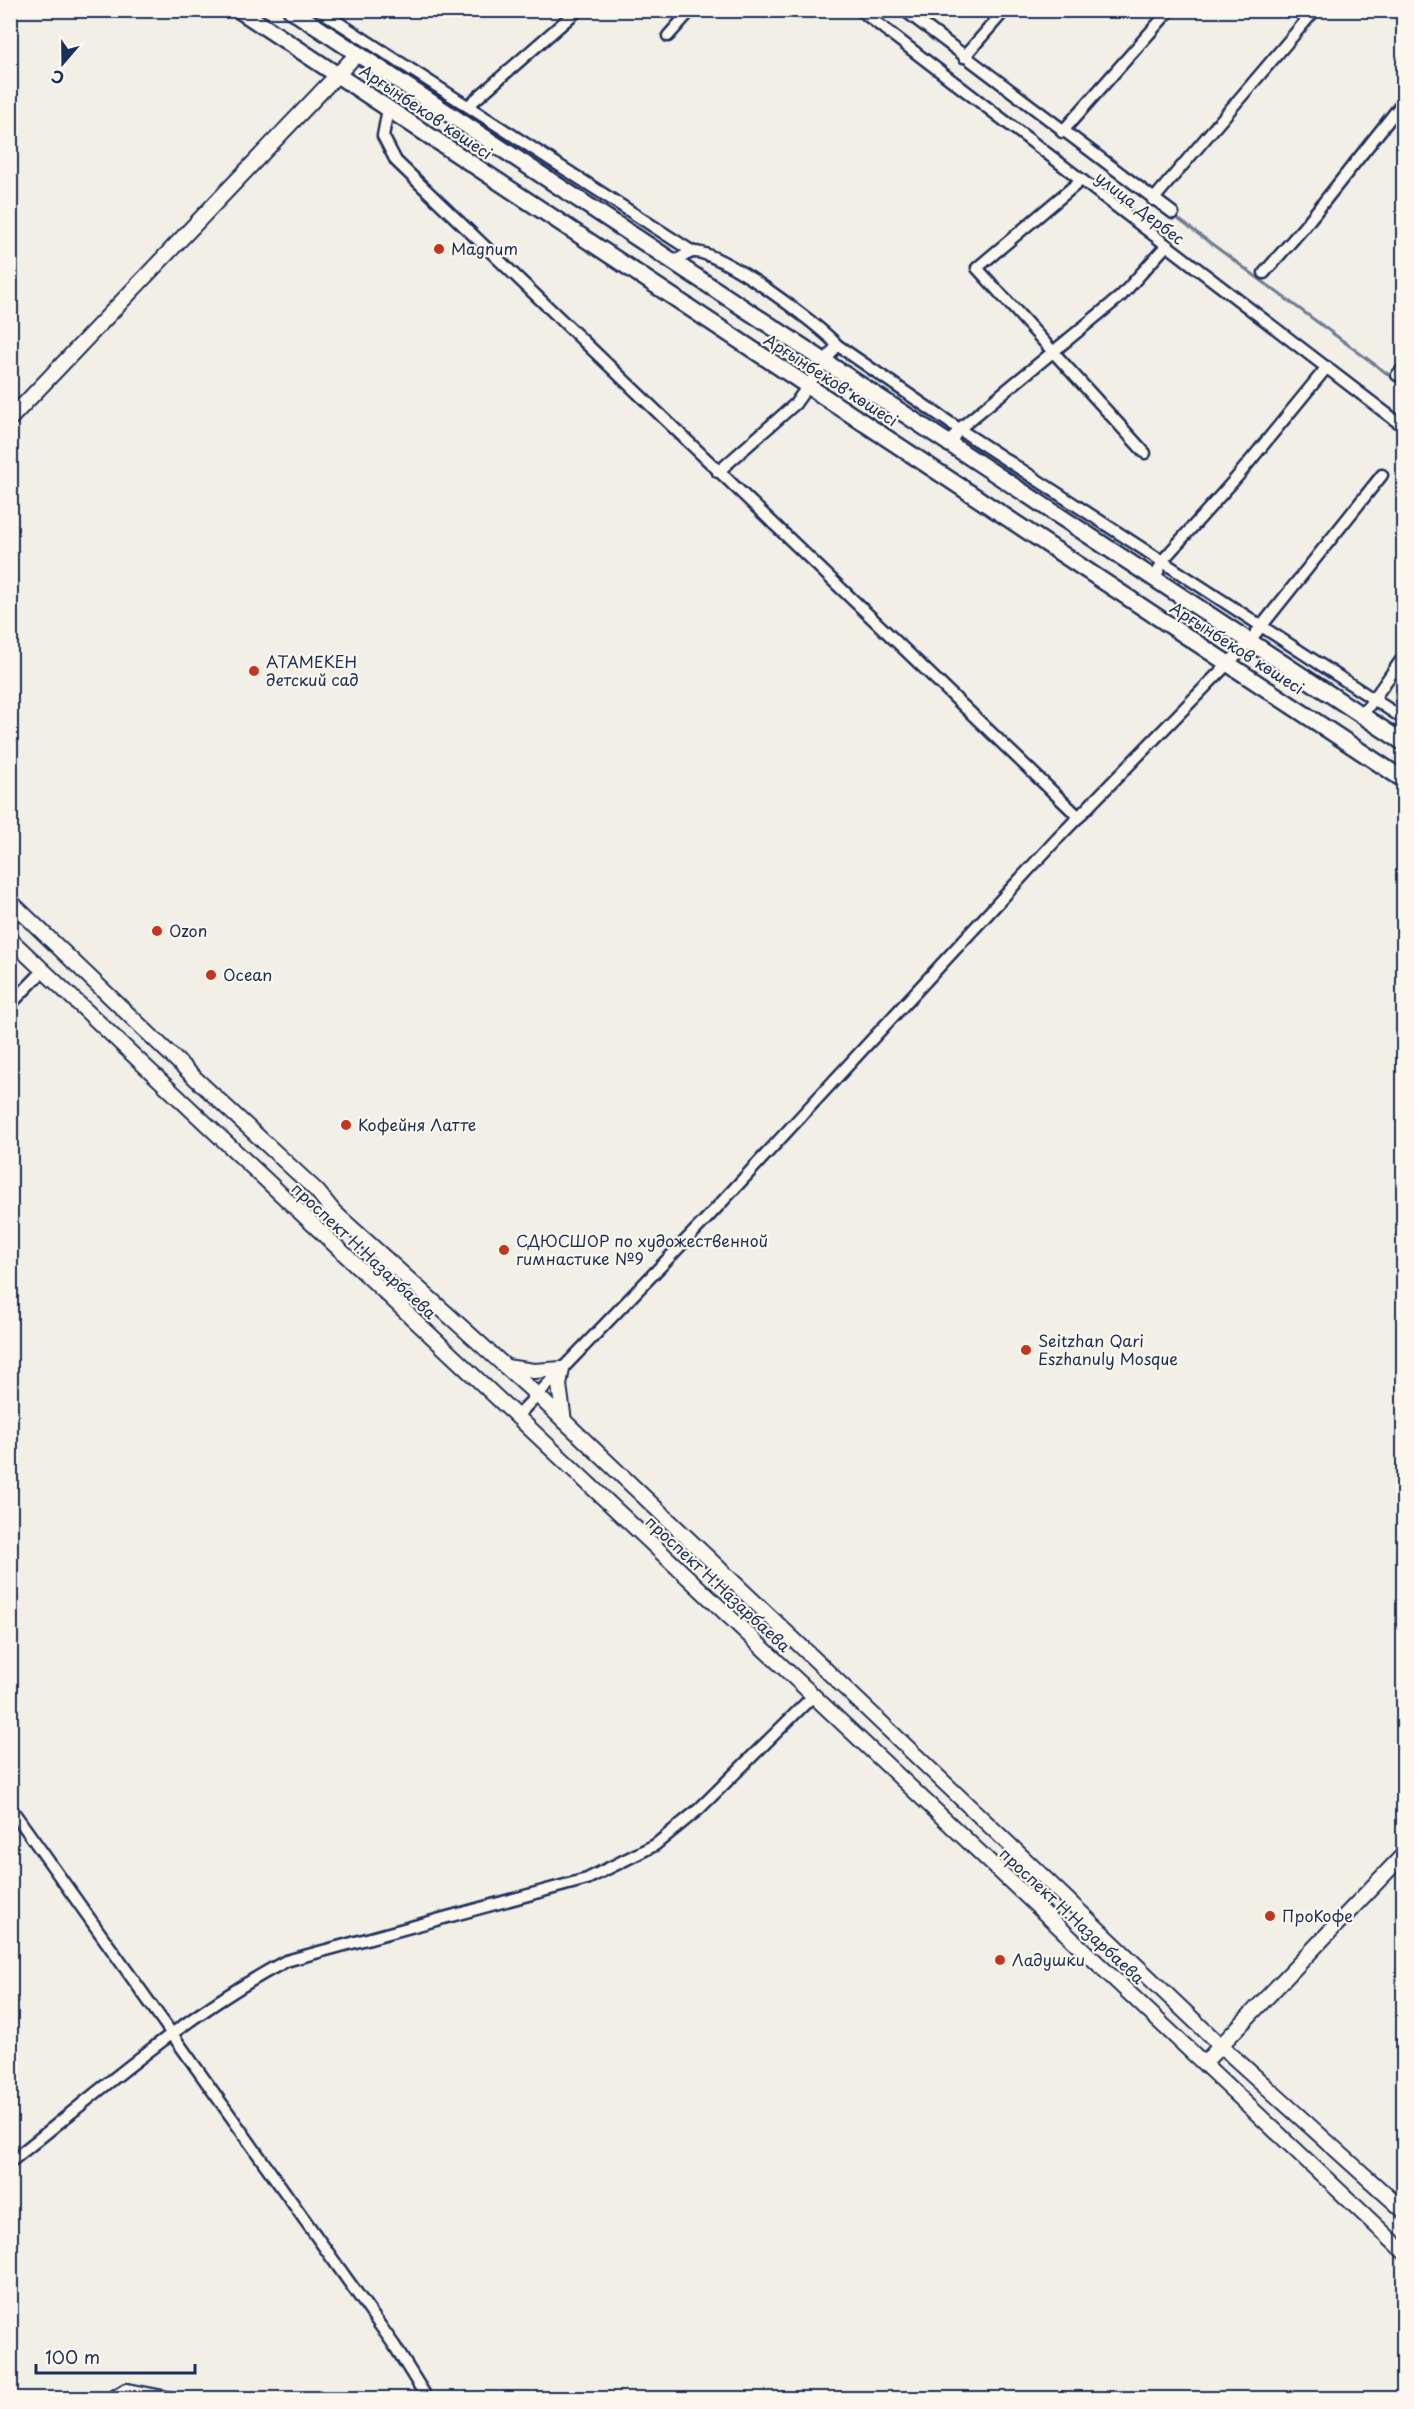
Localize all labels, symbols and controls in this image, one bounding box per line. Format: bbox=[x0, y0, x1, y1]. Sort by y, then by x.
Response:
north arrow bbox=[33, 33, 93, 93]
street label: Арғынбеков көшесі bbox=[355, 58, 498, 165]
text: С bbox=[48, 65, 67, 91]
street label: улица Дербес bbox=[1091, 165, 1190, 250]
place label: Magnum bbox=[451, 236, 518, 260]
marker: Magnum bbox=[432, 242, 446, 256]
street label: Арғынбеков көшесі bbox=[760, 327, 903, 432]
street label: Арғынбеков көшесі bbox=[1166, 595, 1309, 700]
place label: АТАМЕКЕН детский сад bbox=[266, 649, 359, 691]
marker: АТАМЕКЕН детский сад bbox=[247, 664, 261, 678]
place label: Ozon bbox=[169, 918, 207, 942]
marker: Ozon bbox=[150, 924, 164, 938]
place label: Ocean bbox=[223, 962, 272, 986]
marker: Ocean bbox=[204, 968, 218, 982]
place label: Кофейня Латте bbox=[358, 1112, 476, 1136]
marker: Кофейня Латте bbox=[339, 1118, 353, 1132]
street label: проспект Н.Назарбаева bbox=[287, 1176, 443, 1324]
place label: СДЮСШОР по художественной гимнастике №9 bbox=[516, 1228, 768, 1270]
marker: СДЮСШОР по художественной гимнастике №9 bbox=[497, 1243, 511, 1257]
place label: Seitzhan Qari Eszhanuly Mosque bbox=[1038, 1328, 1178, 1370]
marker: Seitzhan Qari Eszhanuly Mosque bbox=[1019, 1343, 1033, 1357]
street label: проспект Н.Назарбаева bbox=[641, 1509, 797, 1657]
street label: проспект Н.Назарбаева bbox=[995, 1841, 1151, 1989]
place label: ПроКофе bbox=[1282, 1903, 1353, 1927]
marker: ПроКофе bbox=[1263, 1909, 1277, 1923]
place label: Ладушки bbox=[1012, 1947, 1085, 1971]
marker: Ладушки bbox=[993, 1953, 1007, 1967]
scale bar bbox=[36, 2337, 195, 2375]
text: 100 m bbox=[45, 2343, 100, 2370]

